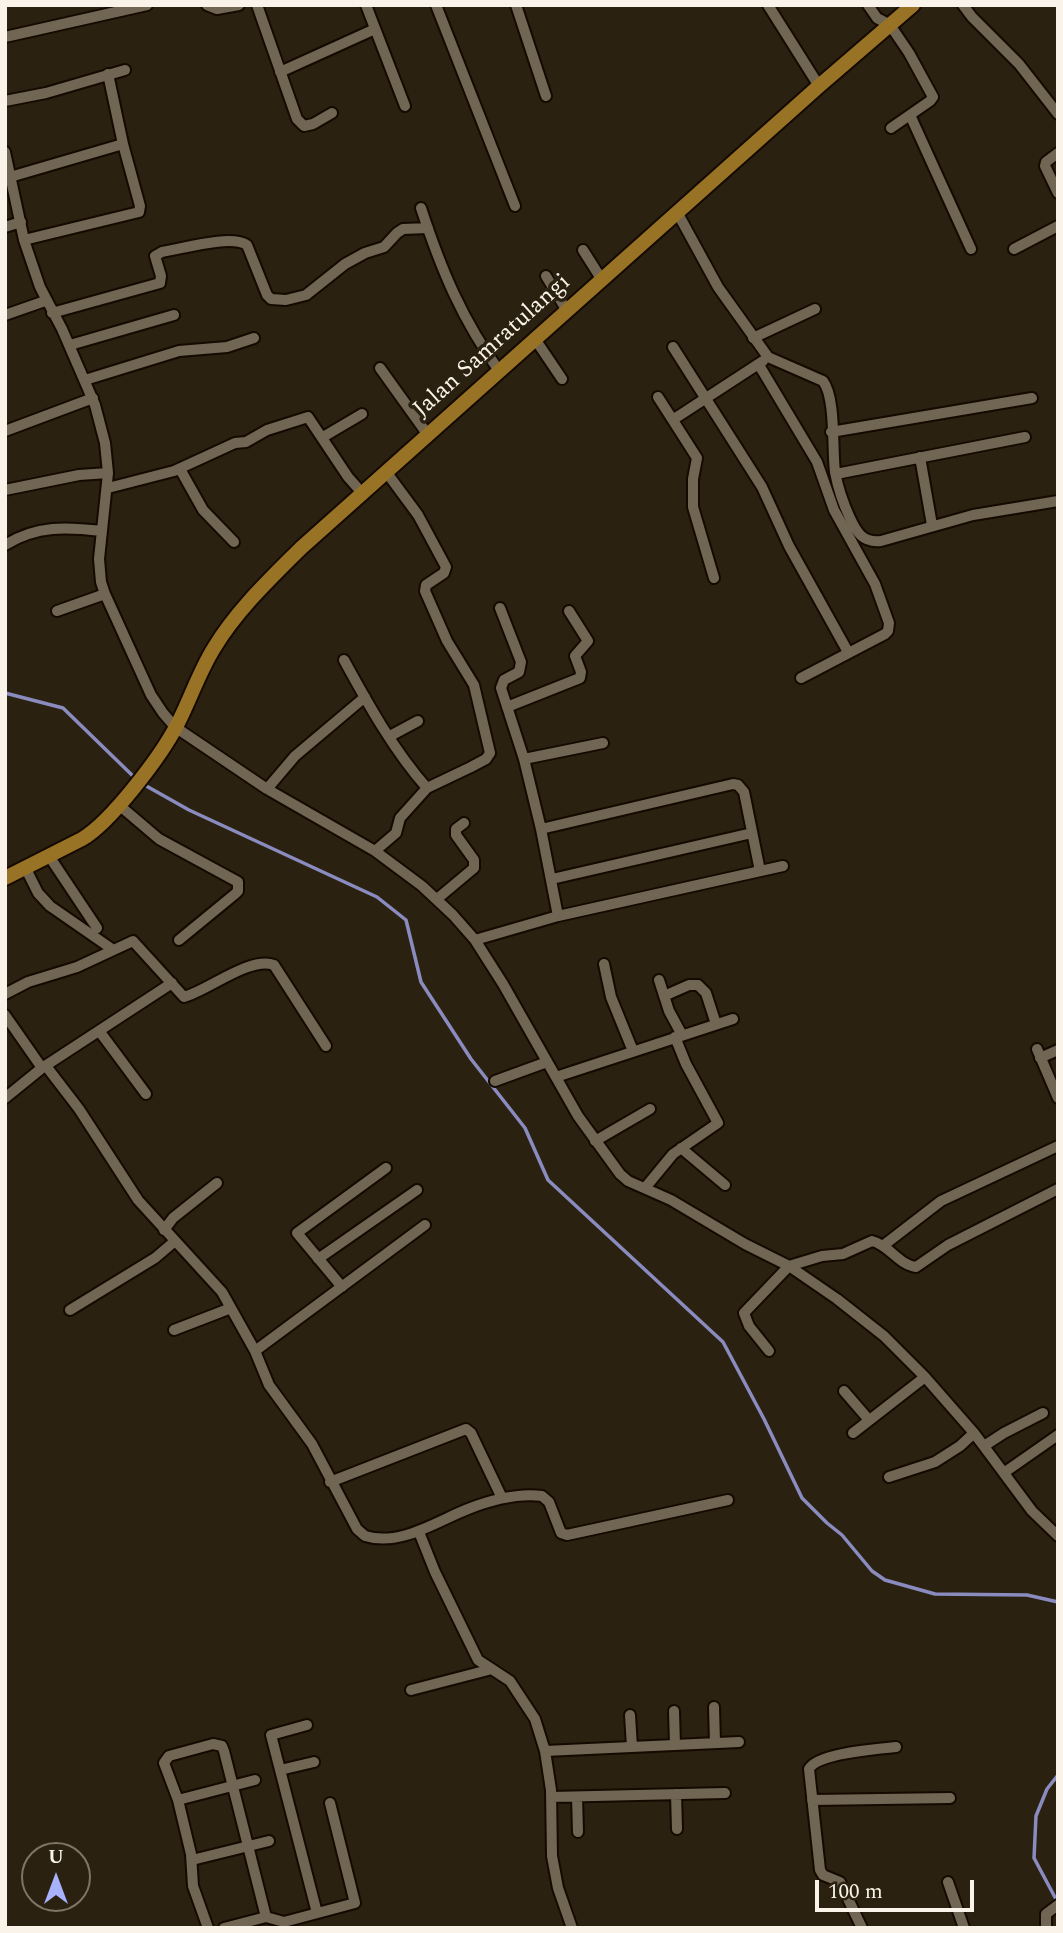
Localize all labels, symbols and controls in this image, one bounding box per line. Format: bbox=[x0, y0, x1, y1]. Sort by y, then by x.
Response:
street label: Jalan Samratulangi bbox=[409, 269, 577, 425]
north arrow bbox=[21, 1842, 91, 1912]
text: U bbox=[48, 1843, 64, 1872]
scale bar bbox=[818, 1867, 977, 1911]
text: 100 m bbox=[828, 1876, 883, 1908]

